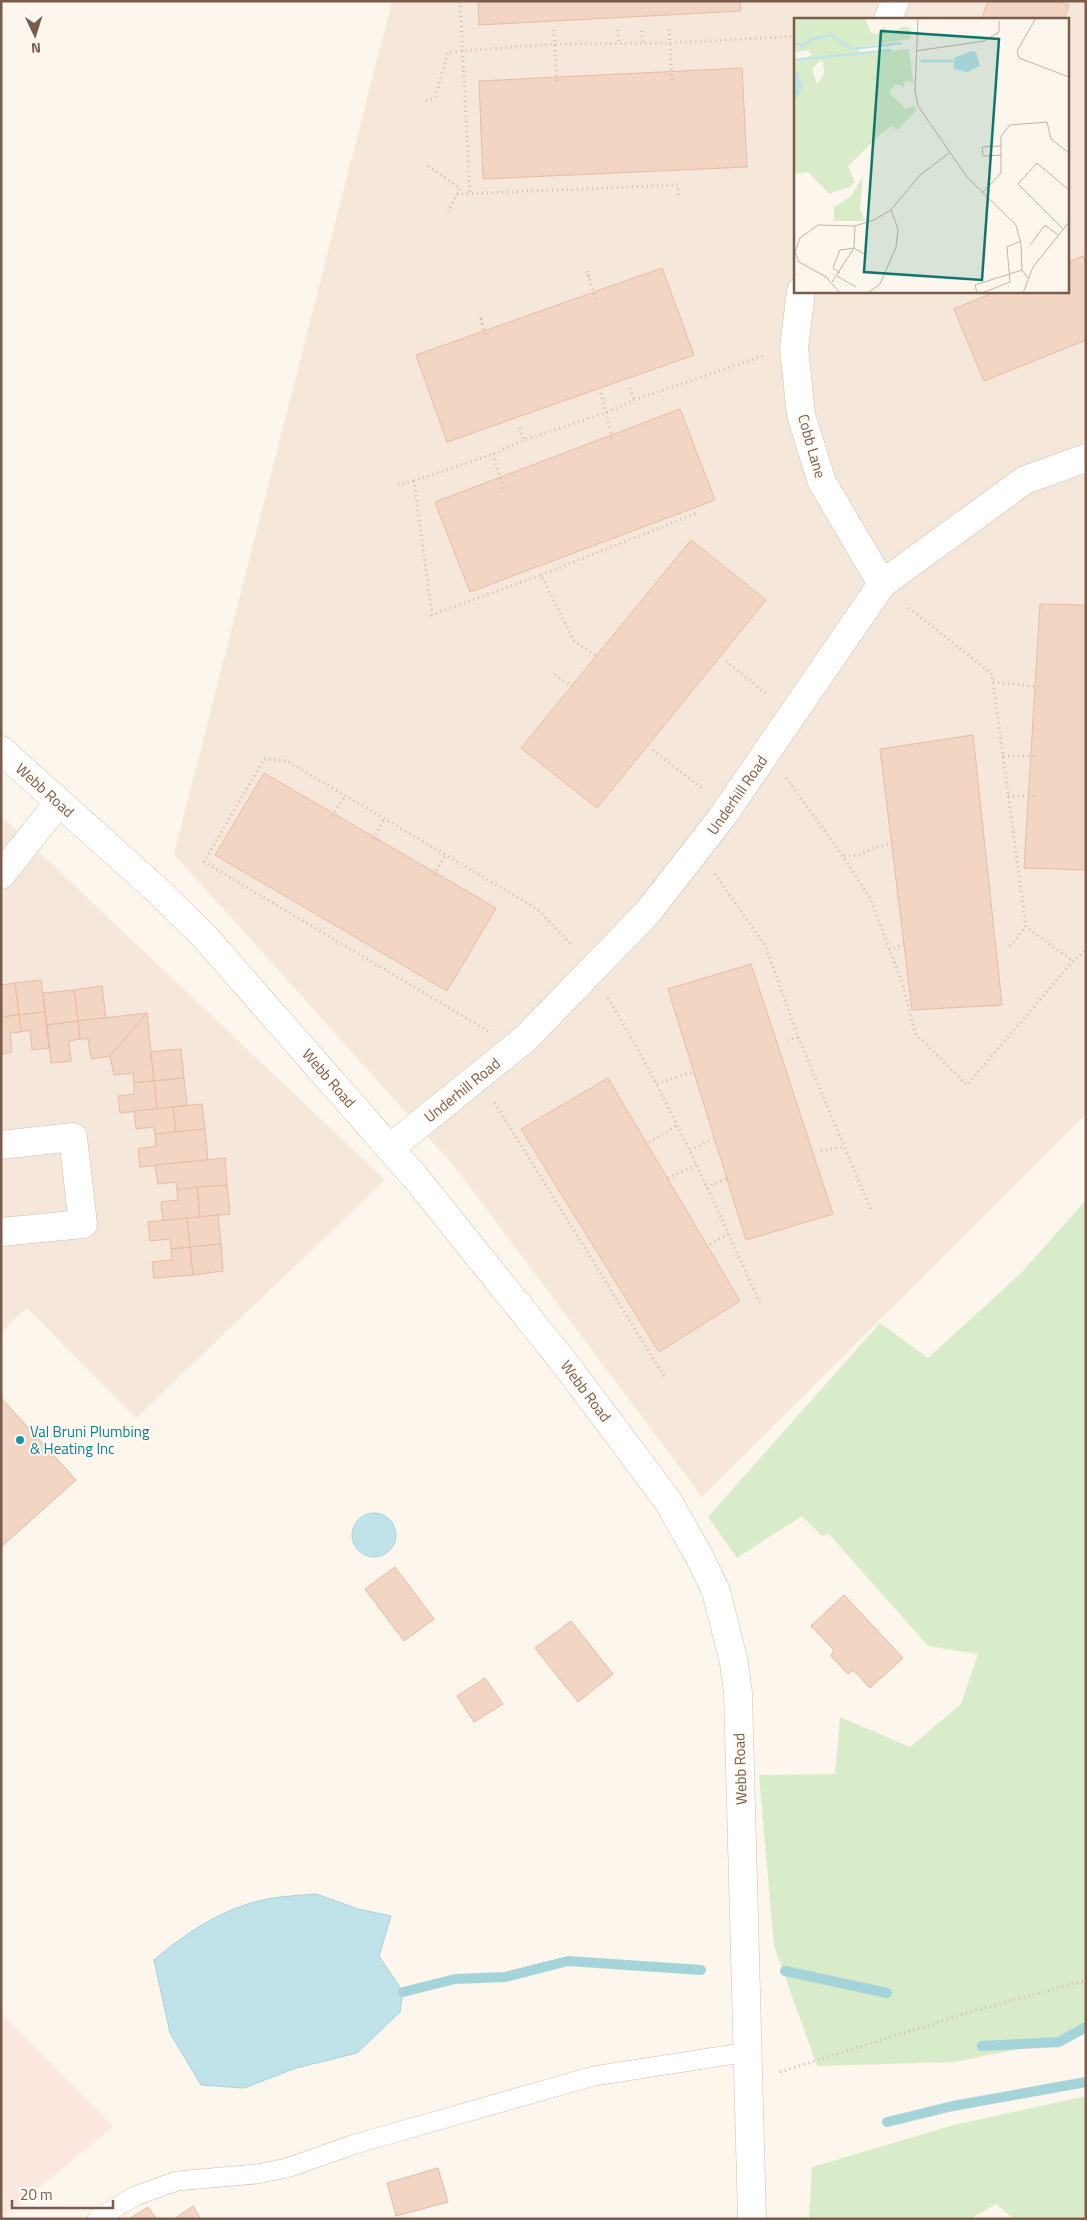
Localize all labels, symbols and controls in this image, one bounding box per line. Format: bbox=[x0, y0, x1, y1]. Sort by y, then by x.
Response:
north arrow bbox=[10, 10, 60, 60]
inset map bbox=[794, 18, 1070, 292]
text: N bbox=[30, 38, 42, 59]
street label: Cobb Lane bbox=[792, 411, 832, 481]
street label: Underhill Road bbox=[701, 751, 773, 839]
street label: Webb Road bbox=[11, 757, 79, 823]
street label: Webb Road bbox=[297, 1043, 361, 1113]
street label: Underhill Road bbox=[419, 1052, 505, 1128]
street label: Webb Road bbox=[555, 1355, 617, 1427]
place label: Val Bruni Plumbing & Heating Inc bbox=[30, 1420, 150, 1460]
marker: Val Bruni Plumbing & Heating Inc bbox=[14, 1434, 26, 1446]
street label: Webb Road bbox=[727, 1733, 753, 1805]
scale bar bbox=[12, 2178, 114, 2210]
text: 20 m bbox=[20, 2183, 53, 2206]

